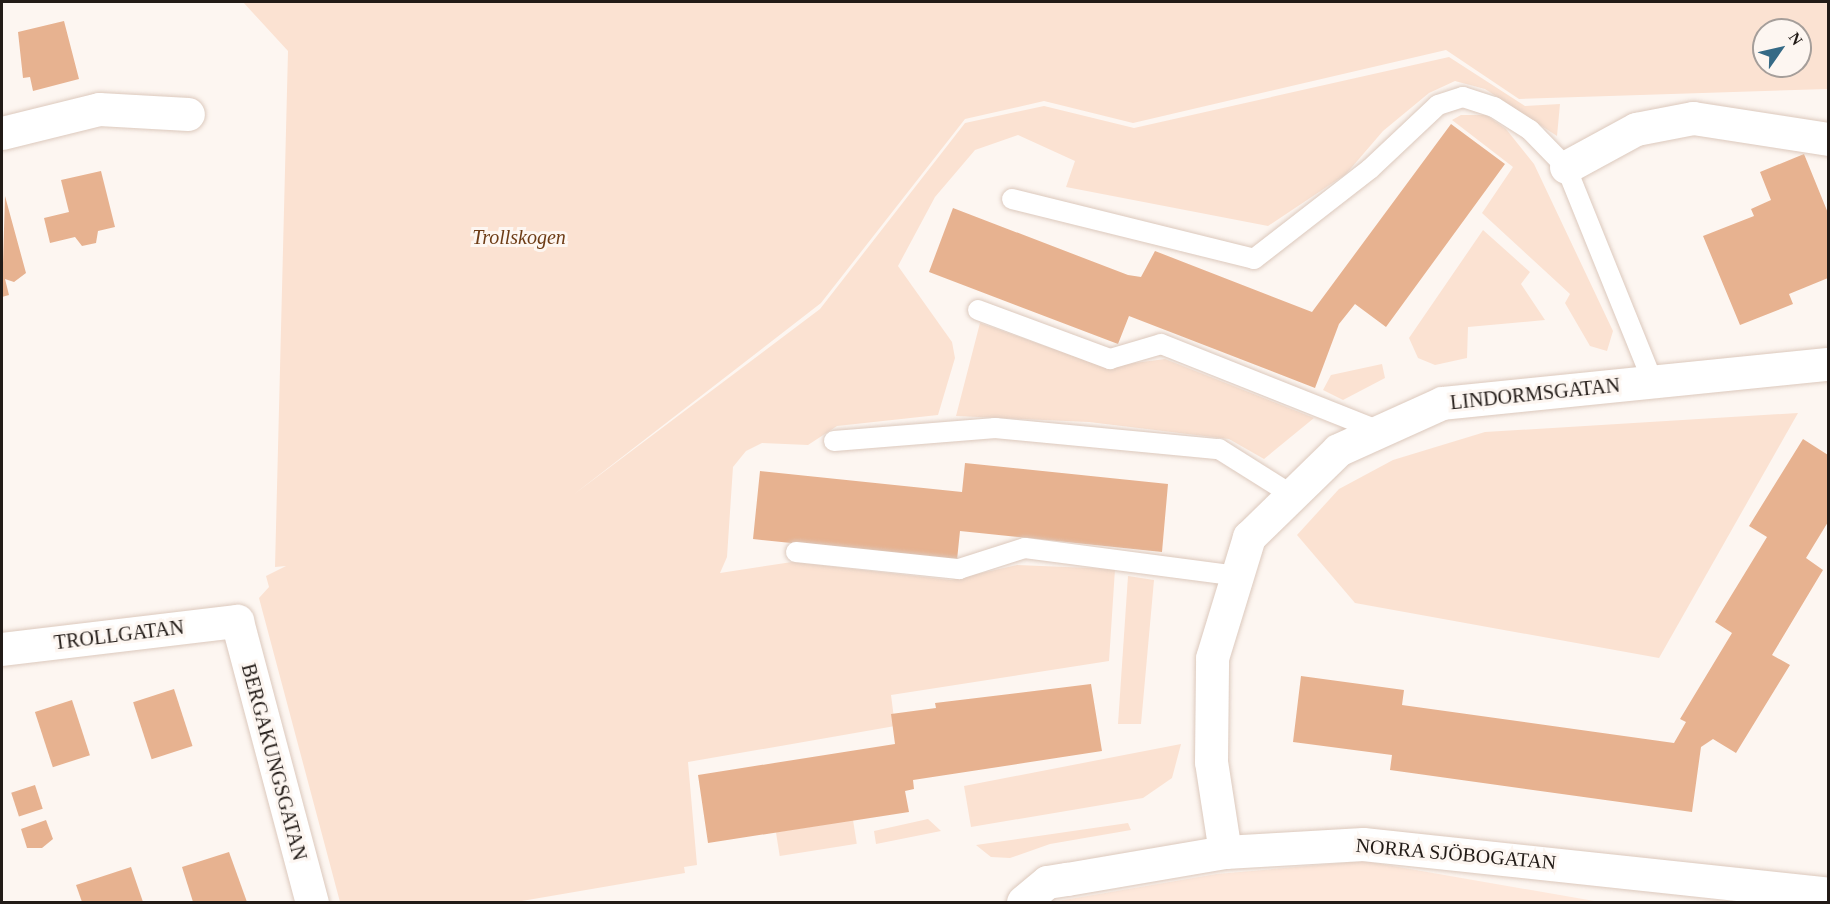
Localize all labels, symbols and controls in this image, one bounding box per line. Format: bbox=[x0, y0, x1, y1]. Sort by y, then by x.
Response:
north arrow bbox=[1752, 18, 1812, 78]
text: N bbox=[1785, 29, 1806, 48]
park label: Trollskogen bbox=[472, 225, 566, 249]
street label: LINDORMSGATAN bbox=[1449, 373, 1621, 415]
street label: TROLLGATAN bbox=[53, 615, 185, 655]
street label: BERGAKUNGSGATAN bbox=[236, 661, 312, 863]
street label: NORRA SJÖBOGATAN bbox=[1354, 833, 1558, 875]

